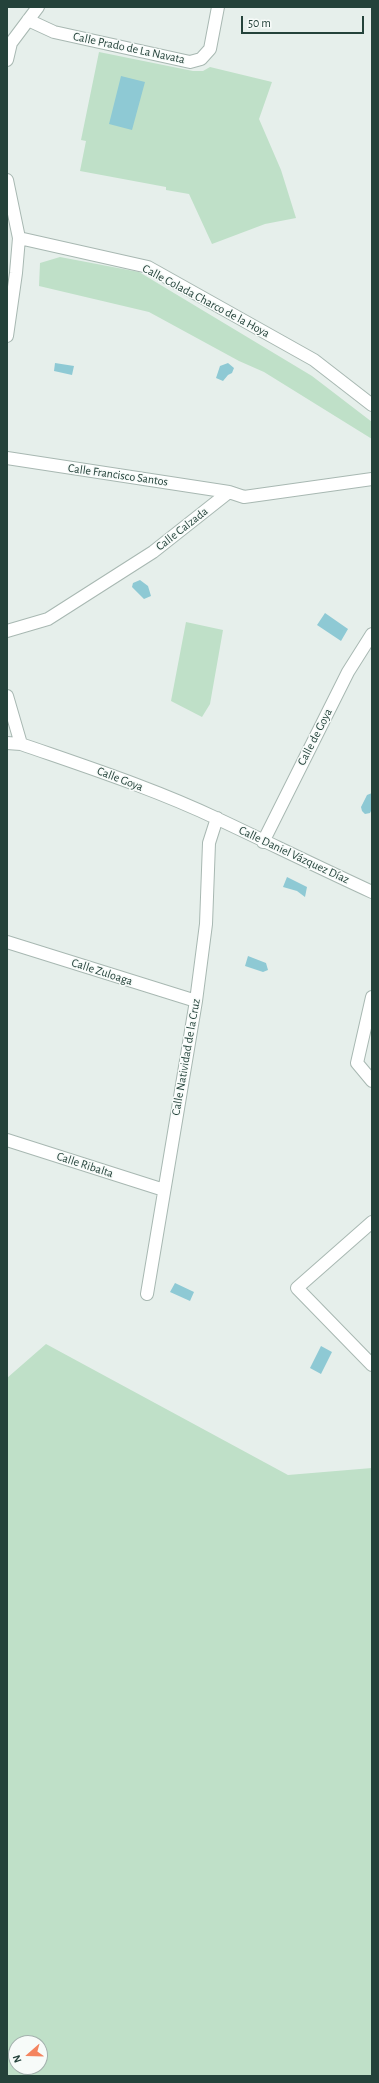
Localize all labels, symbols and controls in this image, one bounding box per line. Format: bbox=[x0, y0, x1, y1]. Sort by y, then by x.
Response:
scale bar bbox=[243, 8, 366, 34]
text: 50 m bbox=[248, 17, 271, 29]
street label: Calle Prado de La Navata bbox=[72, 29, 186, 67]
street label: Calle Colada Charco de la Hoya bbox=[140, 261, 272, 341]
street label: Calle Francisco Santos bbox=[67, 461, 169, 489]
street label: Calle Calzada bbox=[153, 504, 211, 554]
street label: Calle de Goya bbox=[294, 706, 336, 768]
street label: Calle Goya bbox=[95, 764, 145, 794]
street label: Calle Daniel Vázquez Díaz bbox=[236, 823, 352, 887]
street label: Calle Zuloaga bbox=[70, 955, 134, 989]
street label: Calle Natividad de la Cruz bbox=[169, 997, 203, 1117]
street label: Calle Ribalta bbox=[55, 1149, 115, 1181]
north arrow bbox=[8, 2035, 48, 2075]
text: N bbox=[11, 2053, 24, 2064]

